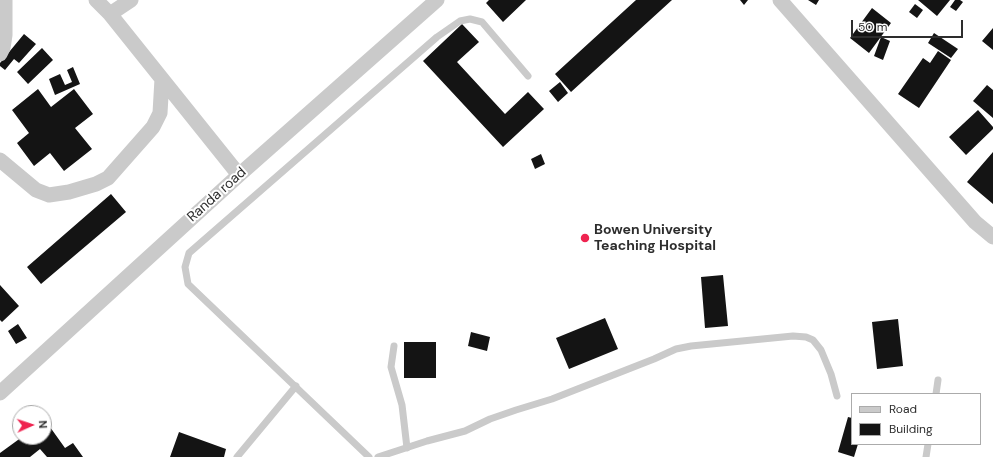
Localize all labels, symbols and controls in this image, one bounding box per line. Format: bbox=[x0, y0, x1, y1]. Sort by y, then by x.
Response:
scale bar bbox=[853, 12, 965, 38]
text: 50 m bbox=[858, 19, 887, 35]
street label: Randa road bbox=[184, 164, 250, 226]
place label: Bowen University Teaching Hospital bbox=[594, 222, 716, 254]
marker: Bowen University Teaching Hospital bbox=[579, 232, 591, 244]
legend bbox=[851, 393, 981, 445]
text: Road bbox=[889, 401, 917, 417]
north arrow bbox=[12, 405, 52, 445]
text: N bbox=[36, 420, 50, 429]
text: Building bbox=[889, 421, 933, 437]

